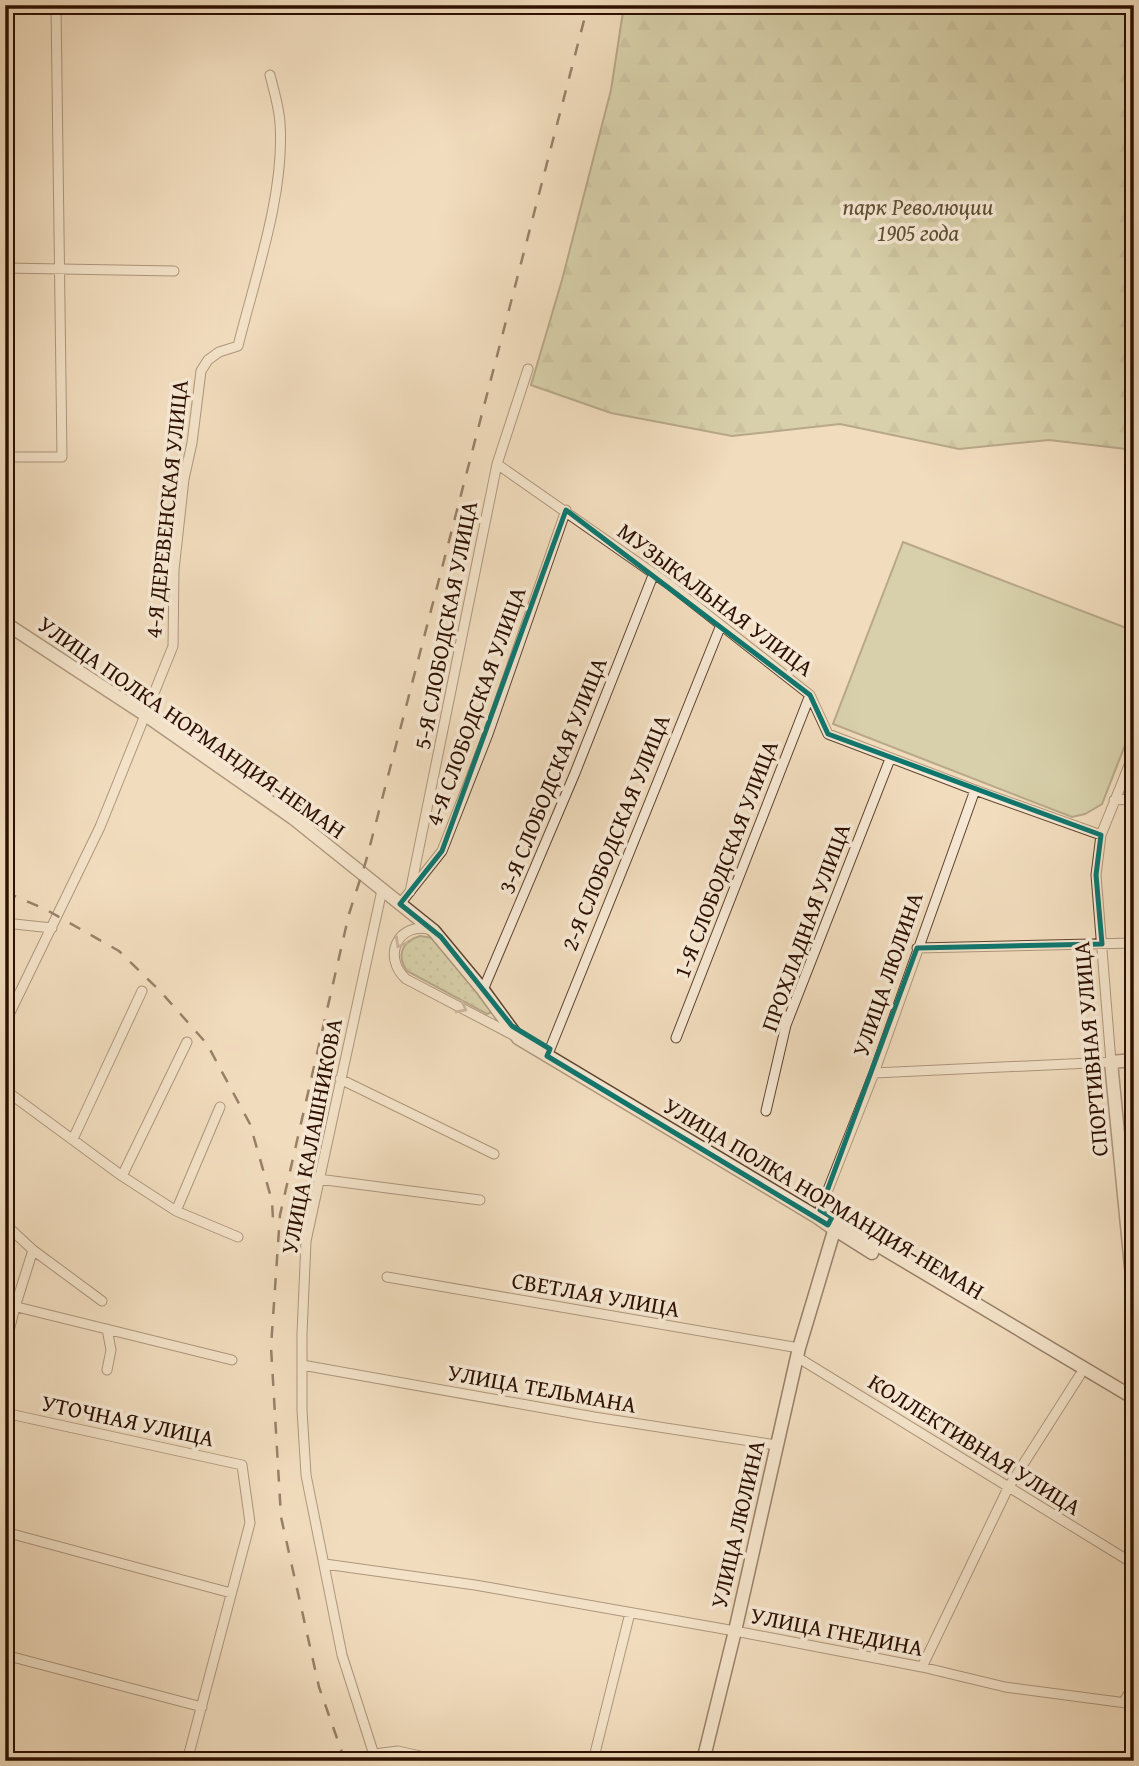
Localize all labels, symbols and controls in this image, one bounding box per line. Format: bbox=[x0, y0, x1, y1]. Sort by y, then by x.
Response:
park label: парк Революции 1905 года bbox=[843, 190, 994, 249]
street label: 4-Я ДЕРЕВЕНСКАЯ УЛИЦА bbox=[136, 378, 196, 640]
street label: 5-Я СЛОБОДСКАЯ УЛИЦА bbox=[405, 498, 485, 752]
street label: МУЗЫКАЛЬНАЯ УЛИЦА bbox=[611, 514, 821, 684]
street label: 4-Я СЛОБОДСКАЯ УЛИЦА bbox=[416, 582, 534, 830]
street label: УЛИЦА ПОЛКА НОРМАНДИЯ-НЕМАН bbox=[31, 608, 353, 846]
street label: 3-Я СЛОБОДСКАЯ УЛИЦА bbox=[489, 652, 615, 898]
street label: 2-Я СЛОБОДСКАЯ УЛИЦА bbox=[552, 709, 678, 955]
street label: 1-Я СЛОБОДСКАЯ УЛИЦА bbox=[664, 735, 786, 983]
street label: ПРОХЛАДНАЯ УЛИЦА bbox=[752, 818, 858, 1036]
street label: УЛИЦА ЛЮЛИНА bbox=[843, 887, 931, 1060]
one-way arrow bbox=[395, 935, 408, 948]
street label: СПОРТИВНАЯ УЛИЦА bbox=[1064, 940, 1116, 1158]
one-way arrow bbox=[455, 1000, 467, 1013]
street label: УЛИЦА КАЛАШНИКОВА bbox=[272, 1015, 350, 1257]
street label: УЛИЦА ПОЛКА НОРМАНДИЯ-НЕМАН bbox=[657, 1089, 991, 1307]
street label: СВЕТЛАЯ УЛИЦА bbox=[509, 1263, 683, 1325]
street label: УЛИЦА ТЕЛЬМАНА bbox=[445, 1355, 639, 1421]
street label: КОЛЛЕКТИВНАЯ УЛИЦА bbox=[862, 1365, 1088, 1523]
street label: УТОЧНАЯ УЛИЦА bbox=[39, 1386, 217, 1454]
street label: УЛИЦА ЛЮЛИНА bbox=[702, 1437, 772, 1611]
street label: УЛИЦА ГНЕДИНА bbox=[748, 1598, 926, 1664]

